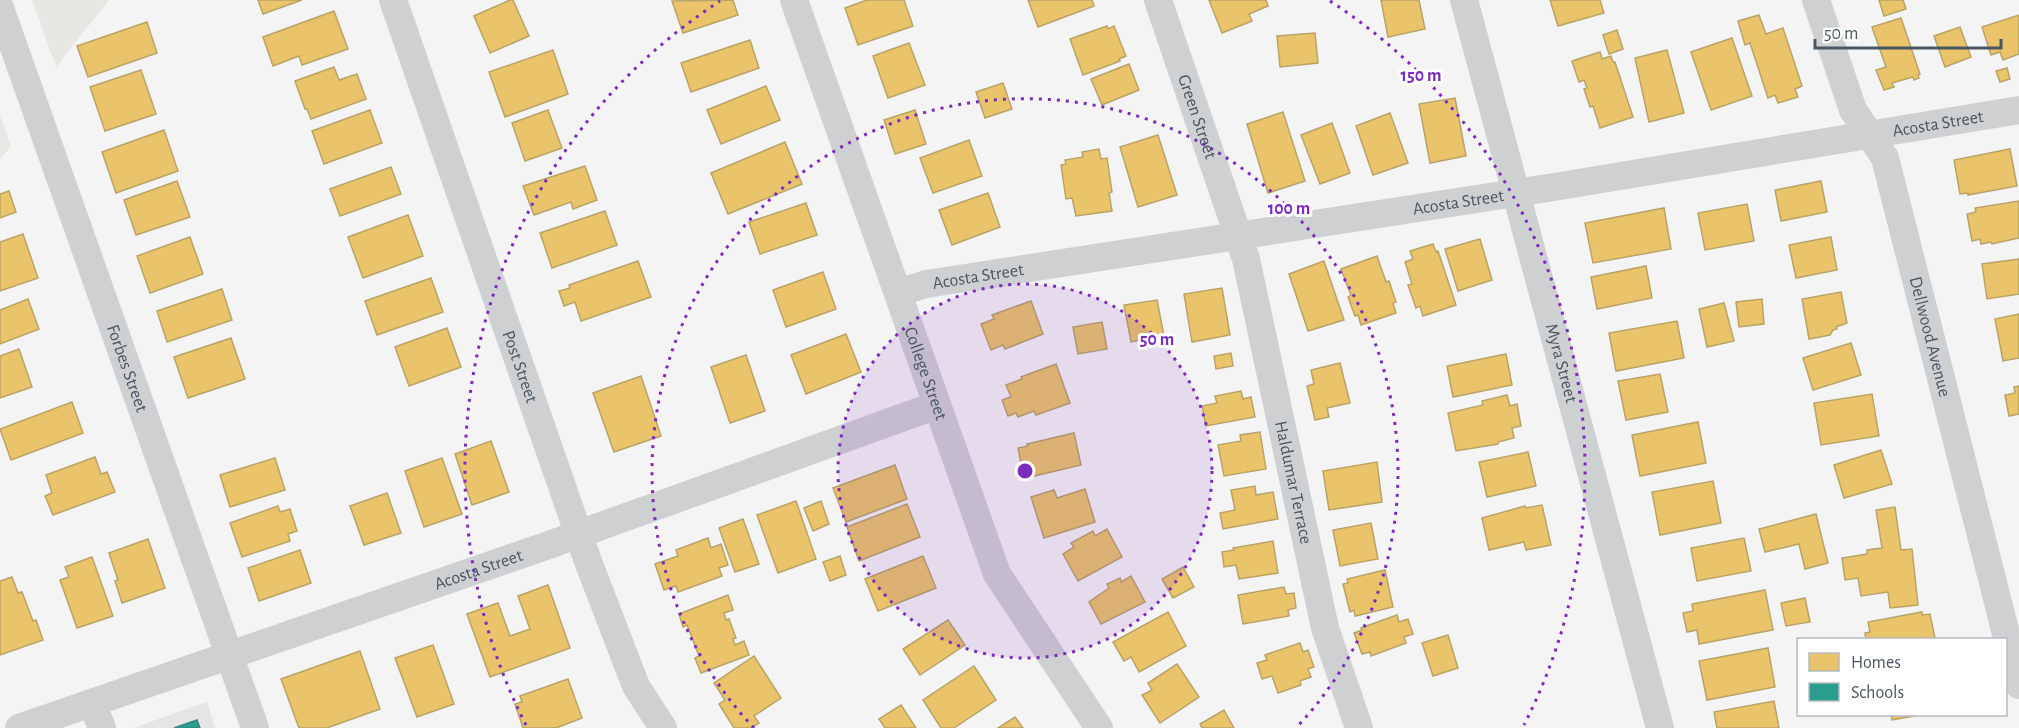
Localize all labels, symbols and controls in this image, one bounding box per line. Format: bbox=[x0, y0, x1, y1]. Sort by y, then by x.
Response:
scale bar bbox=[1815, 12, 2001, 50]
text: 50 m bbox=[1824, 25, 1858, 43]
text: 150 m bbox=[1401, 67, 1441, 85]
street label: Green Street bbox=[1174, 72, 1219, 161]
street label: Acosta Street bbox=[1891, 108, 1985, 141]
street label: Acosta Street bbox=[1412, 187, 1506, 219]
text: 100 m bbox=[1268, 200, 1310, 218]
street label: Acosta Street bbox=[931, 261, 1025, 293]
street label: Dellwood Avenue bbox=[1906, 275, 1953, 399]
street label: Forbes Street bbox=[103, 322, 150, 415]
street label: Myra Street bbox=[1542, 322, 1580, 405]
street label: College Street bbox=[900, 325, 950, 423]
street label: Post Street bbox=[499, 328, 540, 406]
text: 50 m bbox=[1140, 331, 1174, 349]
street label: Haldumar Terrace bbox=[1271, 419, 1315, 546]
centre of rings bbox=[1015, 461, 1035, 481]
street label: Acosta Street bbox=[432, 547, 525, 594]
legend bbox=[1797, 638, 2007, 716]
text: Homes bbox=[1851, 654, 1901, 672]
text: Schools bbox=[1851, 684, 1904, 702]

